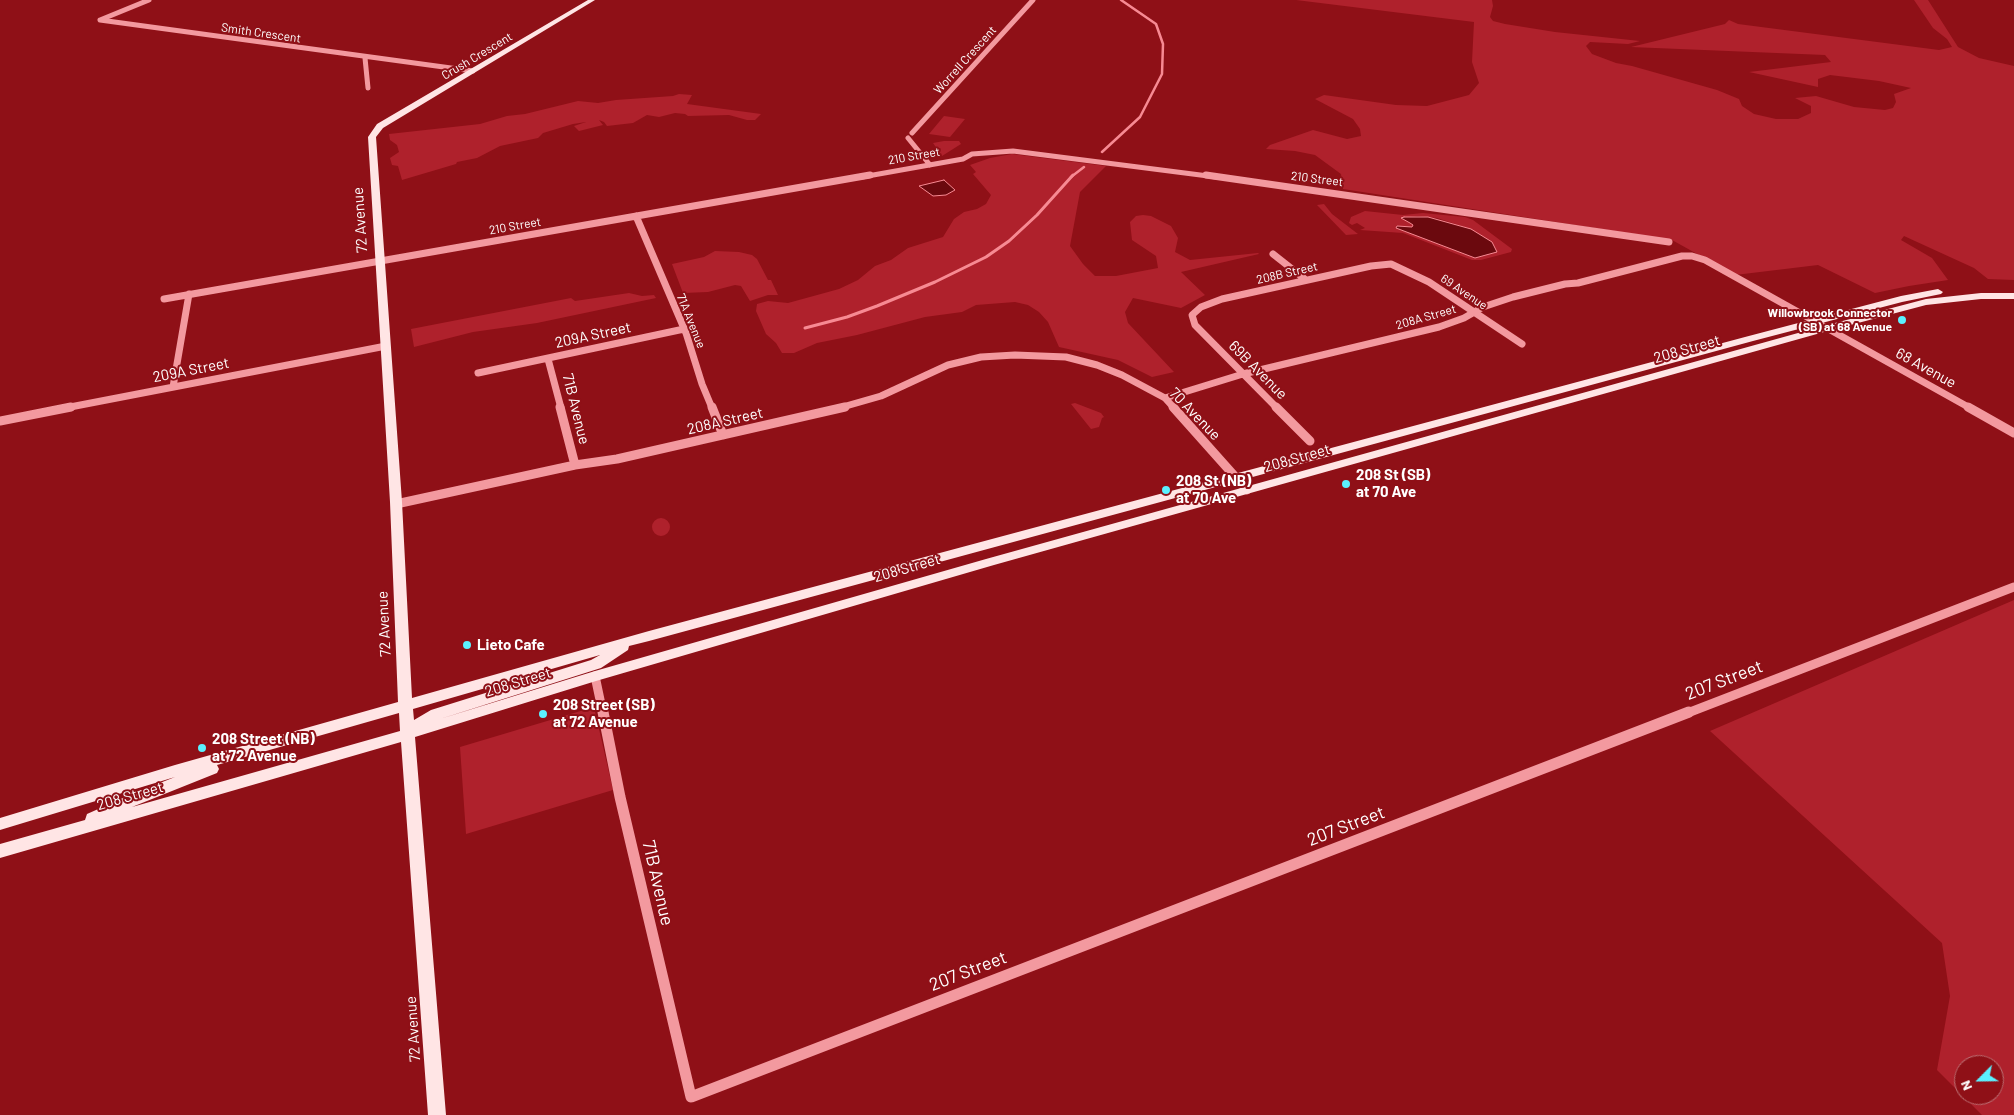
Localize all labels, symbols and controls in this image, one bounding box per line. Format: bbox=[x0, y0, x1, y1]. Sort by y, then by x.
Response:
street label: Smith Crescent bbox=[220, 20, 302, 46]
street label: Worrell Crescent bbox=[931, 23, 999, 97]
street label: Crush Crescent bbox=[439, 29, 515, 83]
street label: 210 Street bbox=[887, 144, 941, 168]
street label: 210 Street bbox=[1290, 169, 1344, 189]
street label: 72 Avenue bbox=[349, 187, 371, 253]
street label: 210 Street bbox=[488, 214, 542, 238]
street label: 208B Street bbox=[1255, 259, 1319, 287]
street label: 69 Avenue bbox=[1438, 271, 1490, 313]
street label: 71A Avenue bbox=[674, 292, 708, 350]
street label: 208A Street bbox=[1394, 302, 1458, 332]
place label: Willowbrook Connector (SB) at 68 Avenue bbox=[1768, 306, 1892, 334]
marker: Willowbrook Connector (SB) at 68 Avenue bbox=[1896, 314, 1908, 326]
street label: 209A Street bbox=[553, 318, 633, 352]
street label: 208 Street bbox=[1652, 331, 1722, 367]
street label: 69B Avenue bbox=[1225, 337, 1291, 403]
street label: 68 Avenue bbox=[1893, 344, 1959, 392]
street label: 209A Street bbox=[151, 354, 231, 386]
street label: 71B Avenue bbox=[559, 372, 593, 446]
street label: 70 Avenue bbox=[1166, 384, 1224, 444]
street label: 208A Street bbox=[685, 404, 765, 438]
street label: 208 Street bbox=[1262, 440, 1332, 476]
place label: 208 St (SB) at 70 Ave bbox=[1356, 466, 1430, 501]
place label: 208 St (NB) at 70 Ave bbox=[1176, 472, 1251, 507]
marker: 208 St (SB) at 70 Ave bbox=[1340, 478, 1352, 490]
marker: 208 St (NB) at 70 Ave bbox=[1160, 484, 1172, 496]
street label: 208 Street bbox=[872, 550, 942, 586]
street label: 72 Avenue bbox=[373, 591, 395, 657]
place label: Lieto Cafe bbox=[477, 636, 545, 654]
marker: Lieto Cafe bbox=[461, 639, 473, 651]
street label: 207 Street bbox=[1682, 655, 1766, 705]
street label: 208 Street bbox=[483, 663, 553, 701]
place label: 208 Street (SB) at 72 Avenue bbox=[553, 696, 655, 731]
marker: 208 Street (SB) at 72 Avenue bbox=[537, 708, 549, 720]
place label: 208 Street (NB) at 72 Avenue bbox=[212, 730, 315, 765]
marker: 208 Street (NB) at 72 Avenue bbox=[196, 742, 208, 754]
street label: 208 Street bbox=[95, 778, 165, 814]
street label: 207 Street bbox=[1304, 801, 1388, 851]
street label: 71B Avenue bbox=[638, 838, 678, 928]
street label: 207 Street bbox=[926, 946, 1010, 996]
street label: 72 Avenue bbox=[402, 996, 424, 1062]
north arrow bbox=[1954, 1055, 2004, 1105]
text: N bbox=[1956, 1078, 1975, 1093]

